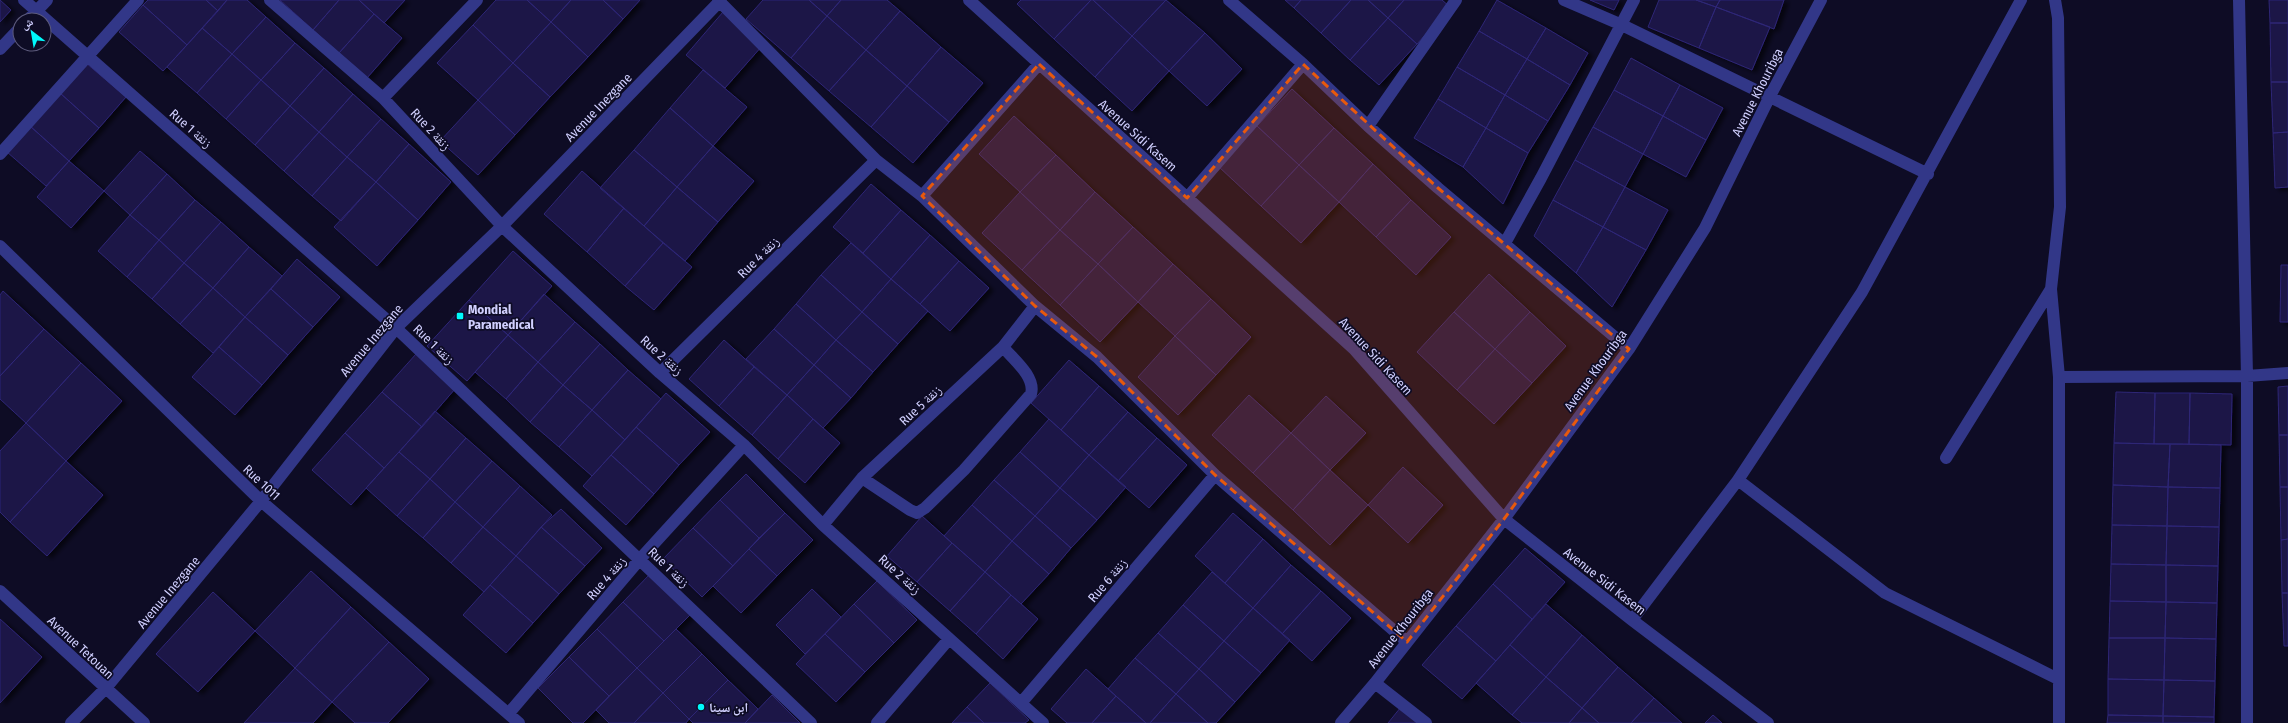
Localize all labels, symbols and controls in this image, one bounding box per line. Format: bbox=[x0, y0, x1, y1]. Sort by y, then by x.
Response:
north arrow bbox=[12, 12, 52, 52]
text: ش bbox=[19, 15, 36, 33]
street label: Avenue Khouribga bbox=[1729, 46, 1786, 139]
street label: Avenue Inezgane bbox=[562, 70, 635, 145]
street label: Avenue Sidi Kasem bbox=[1095, 96, 1180, 174]
street label: Rue 2 زنقة bbox=[407, 105, 454, 154]
street label: Rue 1 زنقة bbox=[166, 106, 215, 152]
street label: Rue 4 زنقة bbox=[735, 234, 783, 282]
street label: Avenue Inezgane bbox=[337, 301, 406, 379]
place label: Mondial Paramedical bbox=[468, 302, 535, 332]
marker: Mondial Paramedical bbox=[455, 311, 465, 321]
street label: Avenue Sidi Kasem bbox=[1336, 315, 1415, 398]
street label: Rue 1 زنقة bbox=[409, 321, 457, 368]
street label: Avenue Khouribga bbox=[1561, 327, 1630, 414]
street label: Rue 2 زنقة bbox=[637, 333, 686, 379]
street label: Rue 5 زنقة bbox=[896, 382, 945, 429]
street label: Rue 1011 bbox=[240, 462, 283, 503]
street label: Rue 1 زنقة bbox=[644, 544, 692, 591]
street label: Avenue Sidi Kasem bbox=[1561, 545, 1649, 618]
street label: Rue 2 زنقة bbox=[875, 552, 924, 598]
street label: Avenue Inezgane bbox=[134, 553, 203, 631]
street label: Rue 4 زنقة bbox=[584, 554, 630, 604]
street label: Rue 6 زنقة bbox=[1085, 555, 1131, 606]
street label: Avenue Khouribga bbox=[1365, 586, 1436, 671]
street label: Avenue Tetouan bbox=[45, 613, 117, 682]
place label: ابن سينا bbox=[709, 700, 748, 716]
marker: ابن سينا bbox=[696, 702, 706, 712]

